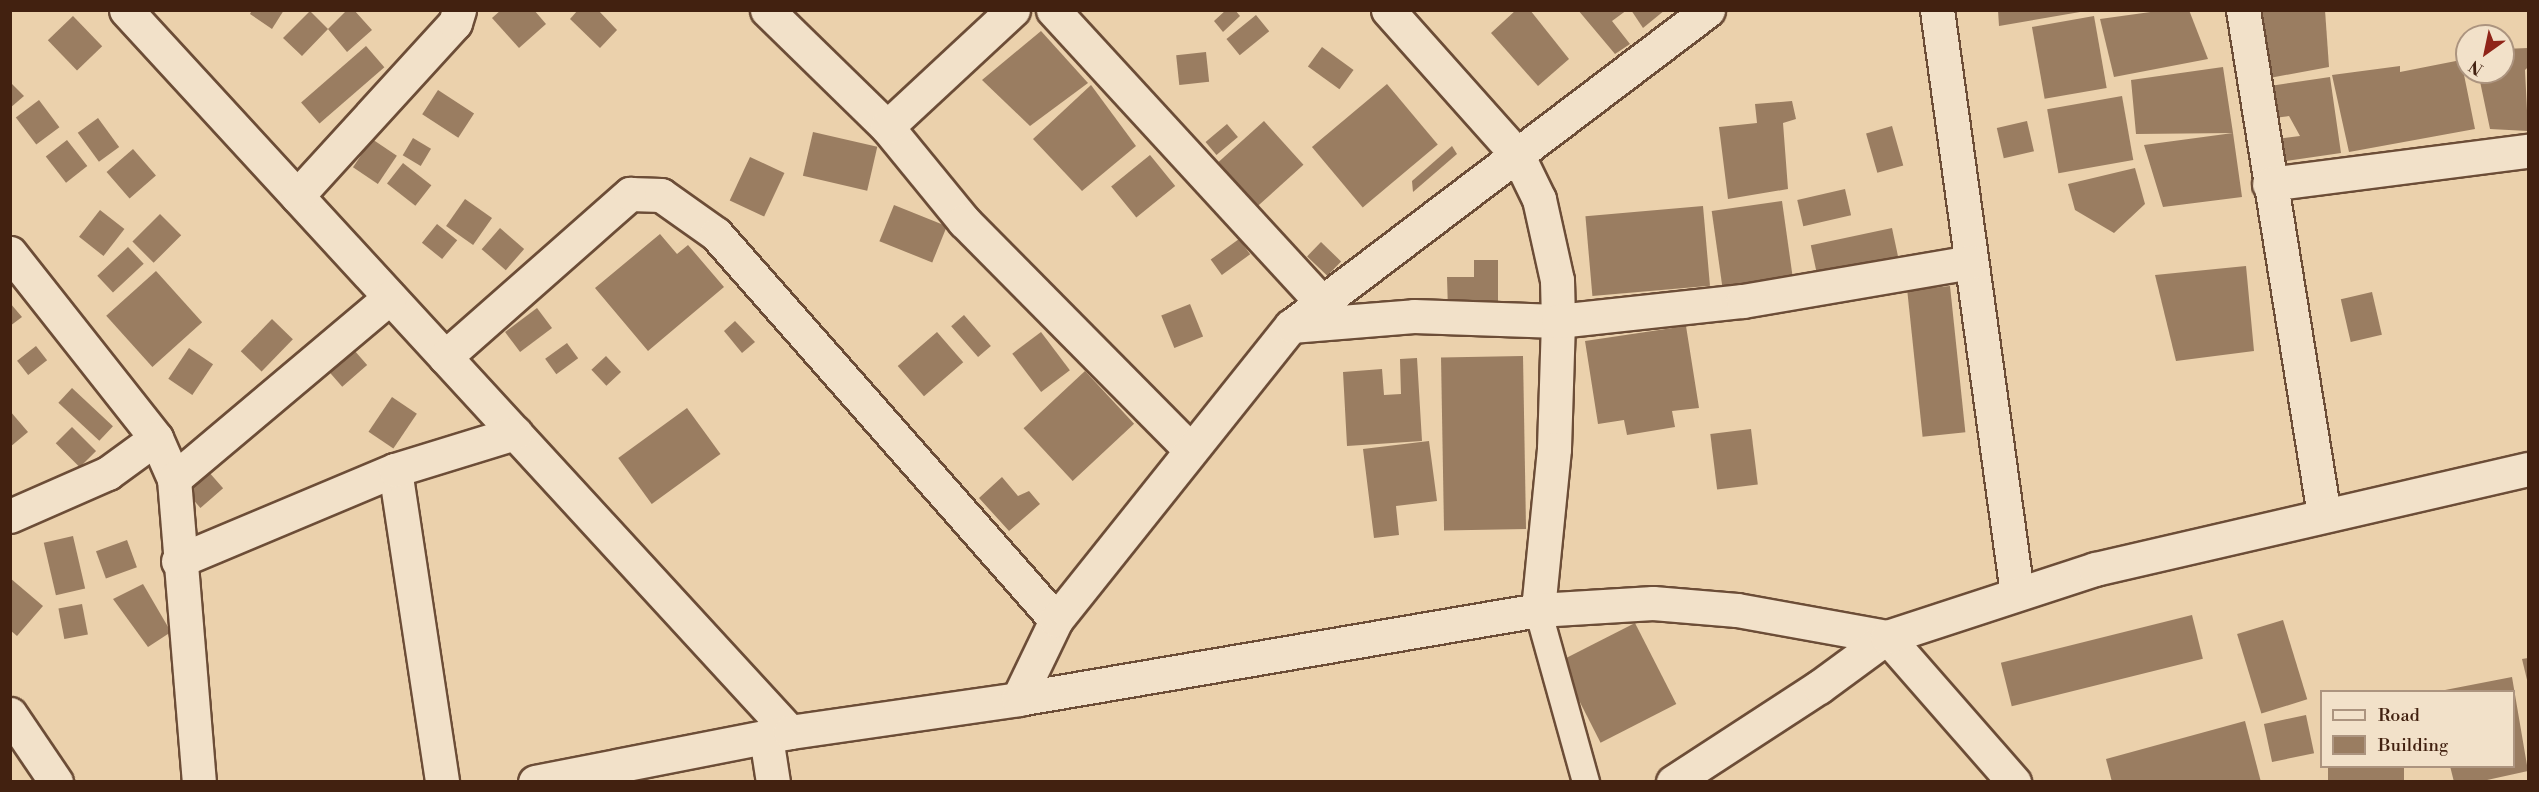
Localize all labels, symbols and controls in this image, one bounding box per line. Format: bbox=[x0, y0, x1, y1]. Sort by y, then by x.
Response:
north arrow bbox=[2455, 24, 2515, 84]
text: N bbox=[2466, 56, 2487, 79]
legend bbox=[2320, 690, 2515, 768]
text: Road bbox=[2378, 704, 2420, 727]
text: Building bbox=[2378, 734, 2448, 757]

